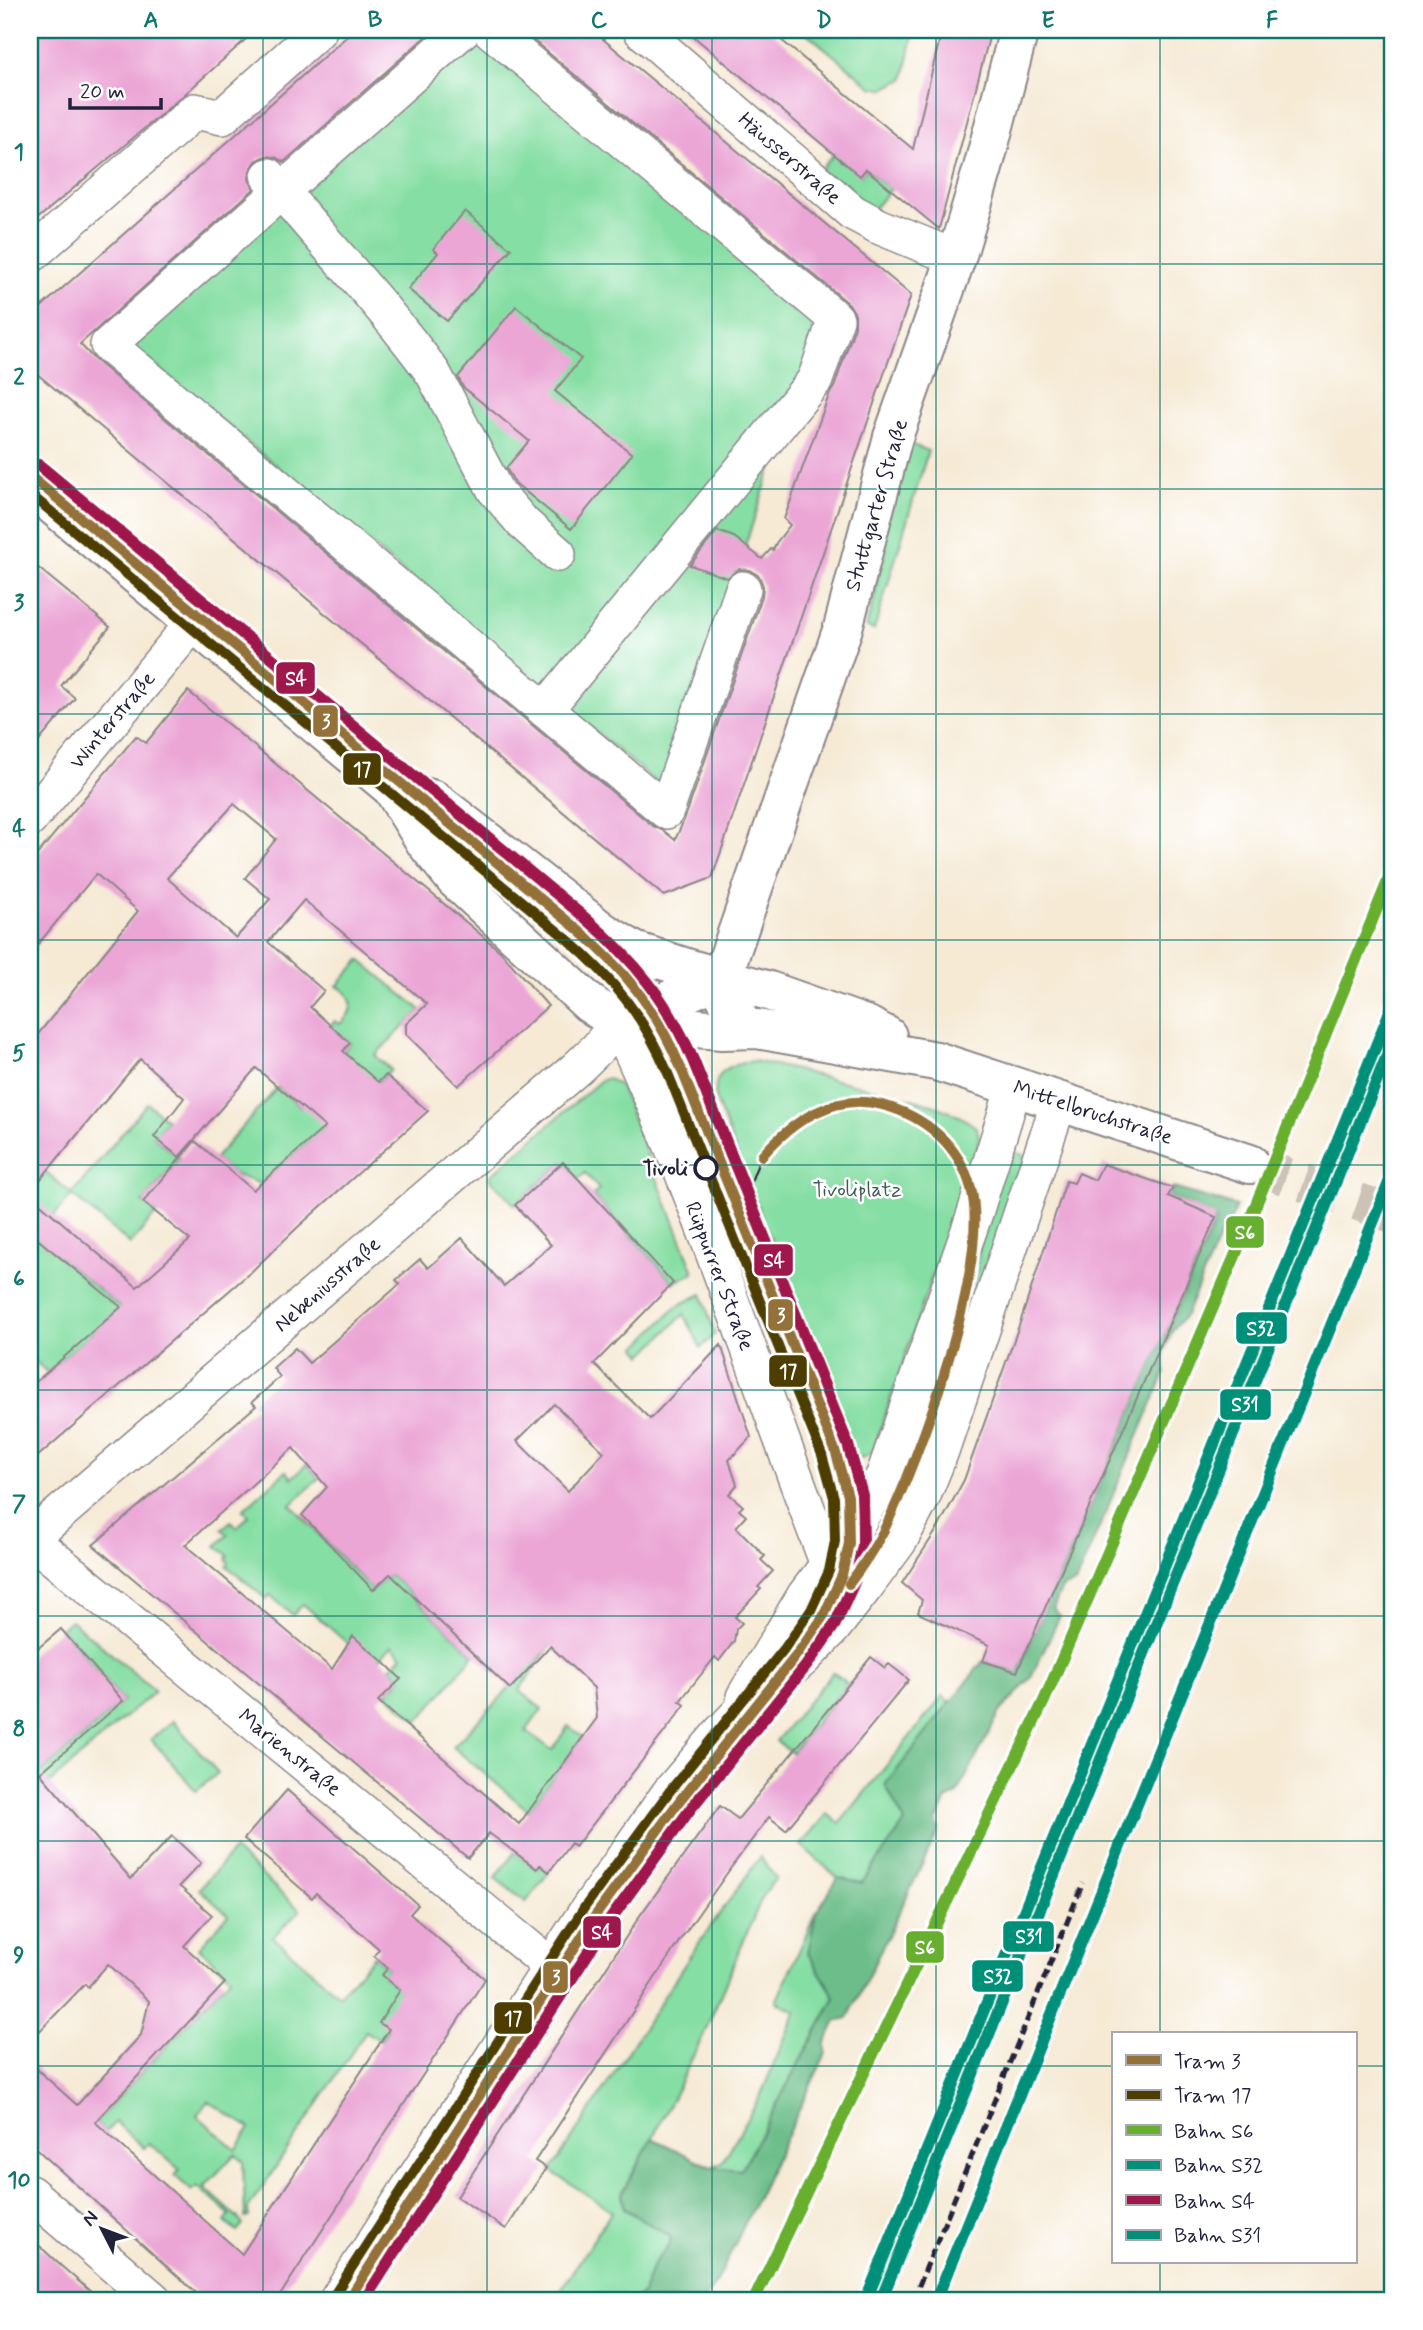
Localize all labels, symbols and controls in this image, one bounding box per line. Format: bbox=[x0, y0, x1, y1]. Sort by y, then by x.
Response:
text: A bbox=[143, 6, 159, 36]
text: B bbox=[368, 6, 383, 36]
text: C bbox=[591, 6, 608, 36]
text: D bbox=[816, 6, 832, 36]
text: E bbox=[1041, 6, 1055, 36]
text: F bbox=[1266, 6, 1278, 36]
scale bar bbox=[70, 66, 161, 110]
text: 20 m bbox=[80, 78, 125, 106]
street label: Häusserstraße bbox=[732, 106, 847, 211]
text: 1 bbox=[14, 138, 24, 168]
text: 2 bbox=[13, 363, 25, 393]
street label: Stuttgarter Straße bbox=[839, 416, 915, 595]
text: 3 bbox=[14, 589, 25, 619]
line badge: S4 bbox=[275, 661, 316, 695]
street label: Winterstraße bbox=[64, 666, 162, 775]
text: S4 bbox=[285, 667, 307, 692]
line badge: 3 bbox=[312, 704, 339, 738]
text: 3 bbox=[322, 710, 331, 735]
line badge: 17 bbox=[342, 752, 382, 786]
text: 17 bbox=[353, 758, 371, 783]
text: 4 bbox=[12, 814, 26, 844]
text: 5 bbox=[12, 1039, 26, 1069]
street label: Mittelbruchstraße bbox=[1009, 1074, 1176, 1152]
place label: Tivoli bbox=[642, 1155, 688, 1183]
marker: Tivoli bbox=[694, 1156, 718, 1180]
park label: Tivoliplatz bbox=[812, 1176, 902, 1204]
street label: Rüppurrer Straße bbox=[678, 1198, 760, 1355]
line badge: S6 bbox=[1225, 1215, 1265, 1249]
text: S6 bbox=[1235, 1221, 1255, 1246]
street label: Nebeniusstraße bbox=[268, 1231, 387, 1339]
line badge: S4 bbox=[753, 1243, 794, 1277]
text: S4 bbox=[763, 1249, 785, 1274]
text: 6 bbox=[13, 1265, 25, 1295]
line badge: 3 bbox=[767, 1298, 794, 1332]
text: 3 bbox=[777, 1304, 786, 1329]
line badge: S32 bbox=[1235, 1311, 1288, 1345]
text: S32 bbox=[1246, 1317, 1276, 1342]
line badge: 17 bbox=[768, 1354, 808, 1388]
text: 17 bbox=[779, 1360, 797, 1385]
line badge: S31 bbox=[1219, 1388, 1272, 1421]
text: S31 bbox=[1231, 1393, 1259, 1418]
text: 7 bbox=[12, 1490, 26, 1520]
street label: Marienstraße bbox=[232, 1703, 347, 1803]
text: 8 bbox=[13, 1715, 25, 1745]
line badge: S4 bbox=[582, 1915, 622, 1949]
line badge: S31 bbox=[1002, 1920, 1055, 1953]
text: S4 bbox=[591, 1921, 613, 1946]
text: S31 bbox=[1015, 1925, 1043, 1950]
line badge: S6 bbox=[905, 1930, 945, 1964]
text: S6 bbox=[915, 1936, 935, 1961]
text: 9 bbox=[13, 1941, 25, 1971]
line badge: S32 bbox=[971, 1959, 1024, 1993]
line badge: 3 bbox=[542, 1960, 569, 1994]
text: S32 bbox=[983, 1965, 1013, 1990]
text: 3 bbox=[552, 1966, 561, 1991]
line badge: 17 bbox=[493, 2001, 533, 2035]
text: 17 bbox=[504, 2007, 522, 2032]
legend bbox=[1112, 2032, 1356, 2264]
text: Tram 3 bbox=[1174, 2048, 1241, 2076]
text: Tram 17 bbox=[1174, 2082, 1251, 2110]
text: Bahn S6 bbox=[1174, 2118, 1254, 2146]
text: Bahn S32 bbox=[1174, 2152, 1263, 2180]
text: 10 bbox=[7, 2166, 31, 2196]
text: Bahn S4 bbox=[1174, 2188, 1255, 2216]
north arrow bbox=[66, 2194, 136, 2264]
text: N bbox=[77, 2206, 104, 2232]
text: Bahn S31 bbox=[1174, 2222, 1261, 2250]

